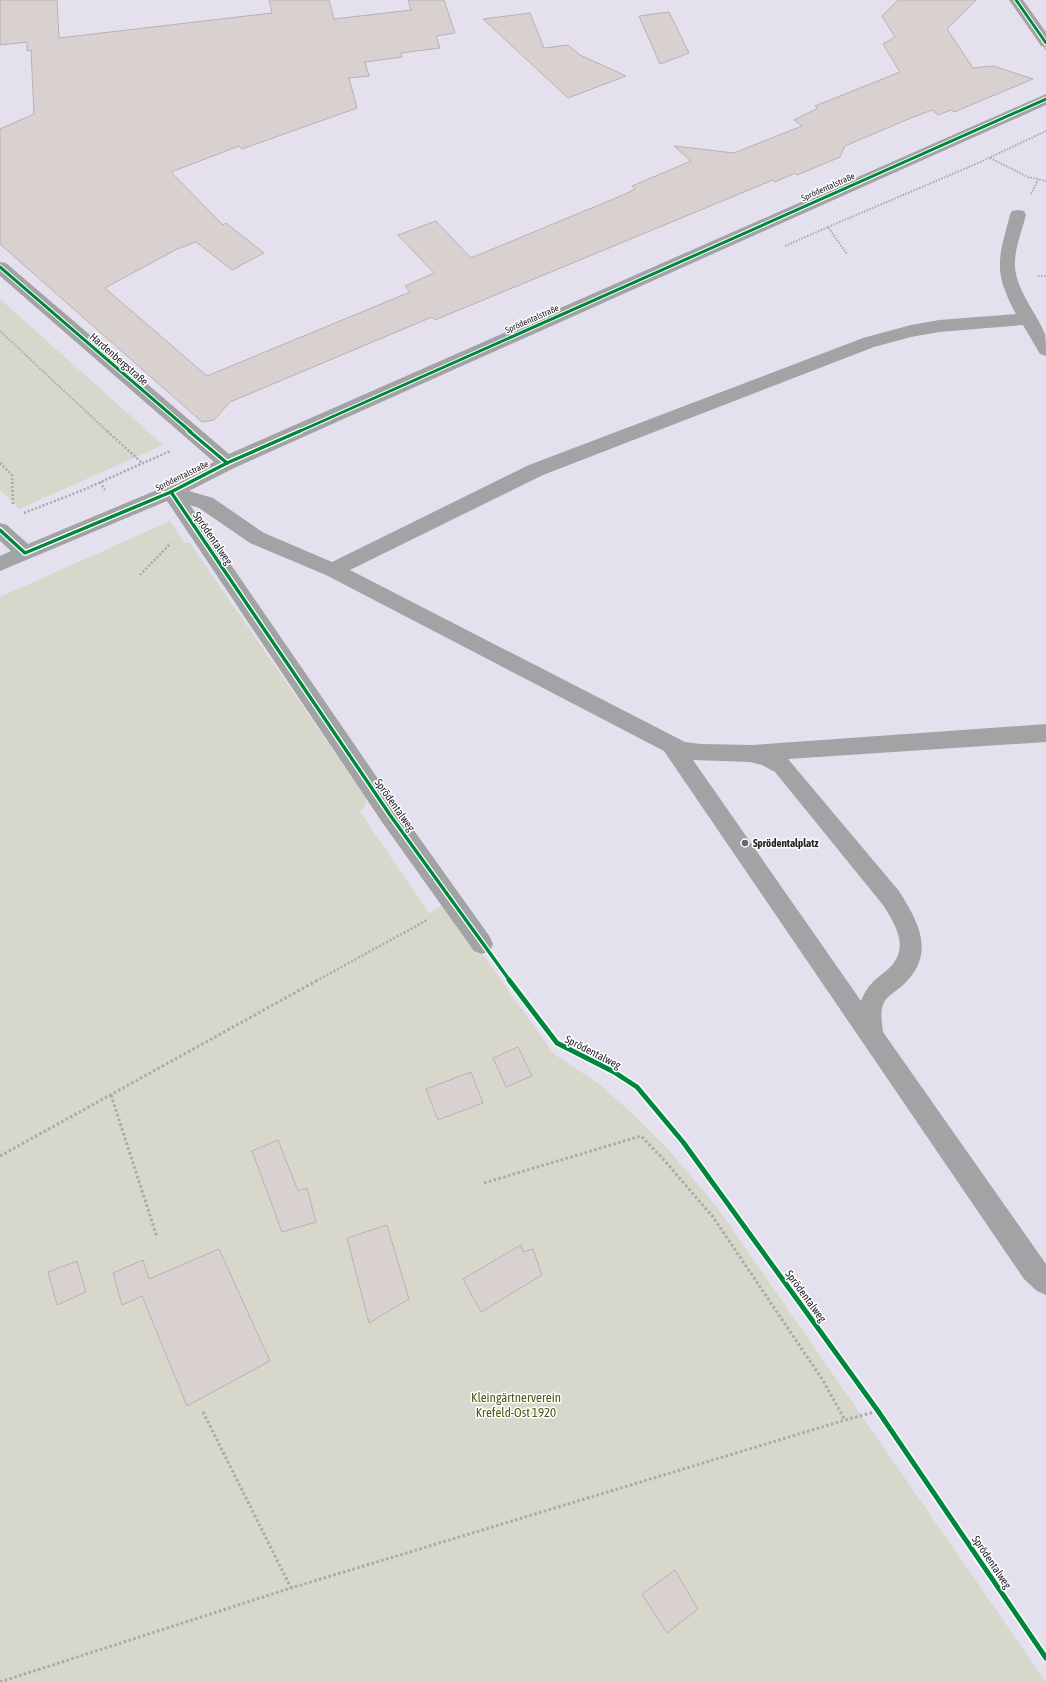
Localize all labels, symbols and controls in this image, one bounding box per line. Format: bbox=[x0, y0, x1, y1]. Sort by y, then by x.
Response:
street label: Sprödentalstraße bbox=[800, 171, 856, 203]
street label: Sprödentalstraße bbox=[504, 303, 560, 335]
street label: Hardenbergstraße bbox=[87, 330, 151, 388]
street label: Sprödentalstraße bbox=[154, 459, 210, 493]
street label: Sprödentalweg bbox=[191, 509, 235, 567]
street label: Sprödentalweg bbox=[373, 777, 418, 834]
place label: Sprödentalplatz bbox=[753, 837, 818, 849]
marker: Sprödentalplatz bbox=[740, 838, 750, 848]
street label: Sprödentalweg bbox=[563, 1033, 623, 1071]
street label: Sprödentalweg bbox=[783, 1268, 829, 1324]
park label: Kleingärtnerverein Krefeld-Ost 1920 bbox=[471, 1390, 561, 1420]
street label: Sprödentalweg bbox=[970, 1533, 1014, 1591]

